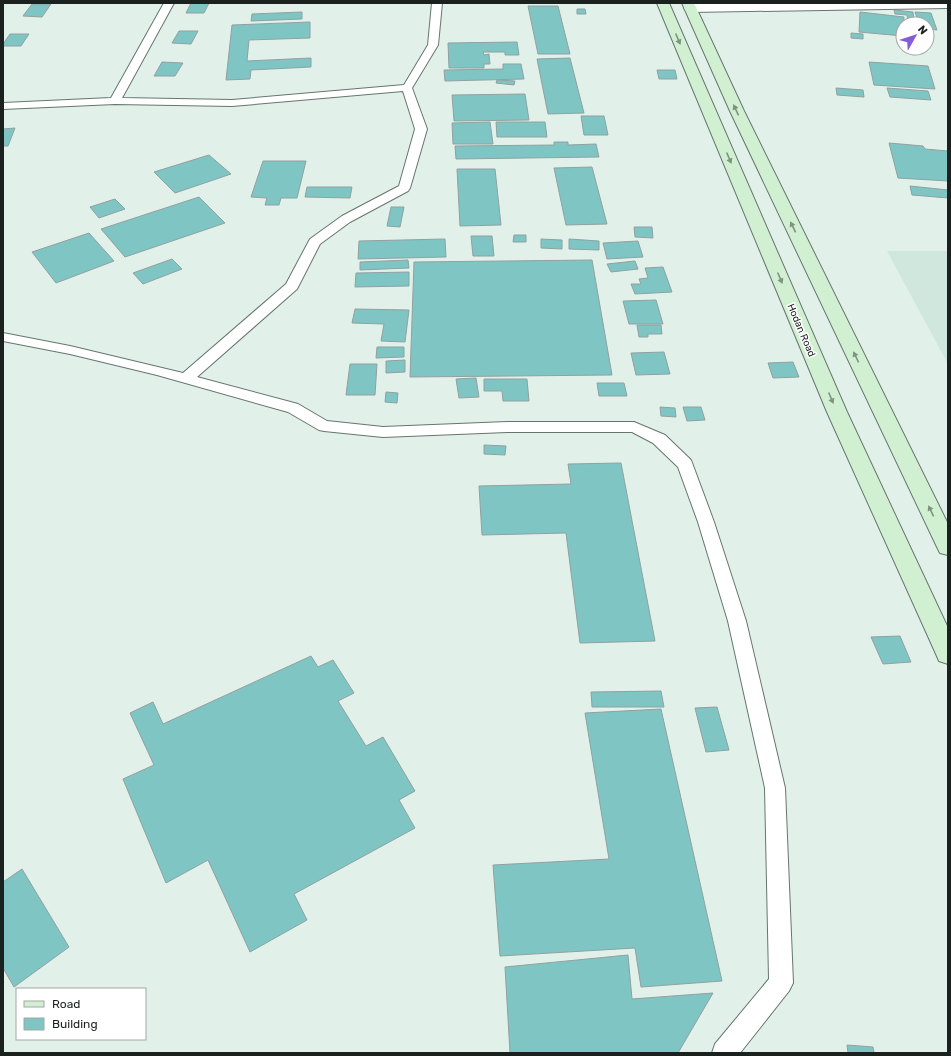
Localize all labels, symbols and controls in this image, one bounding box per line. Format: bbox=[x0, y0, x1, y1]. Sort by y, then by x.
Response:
north arrow bbox=[895, 16, 935, 56]
text: N bbox=[915, 23, 930, 37]
one-way arrow bbox=[675, 33, 681, 44]
one-way arrow bbox=[733, 104, 740, 116]
one-way arrow bbox=[726, 153, 732, 165]
one-way arrow bbox=[790, 221, 796, 233]
one-way arrow bbox=[777, 272, 783, 284]
street label: Hodan Road bbox=[785, 302, 818, 359]
one-way arrow bbox=[853, 351, 859, 362]
one-way arrow bbox=[828, 392, 834, 403]
one-way arrow bbox=[928, 506, 934, 517]
legend bbox=[16, 988, 146, 1040]
text: Road bbox=[52, 997, 80, 1011]
text: Building bbox=[52, 1017, 98, 1031]

